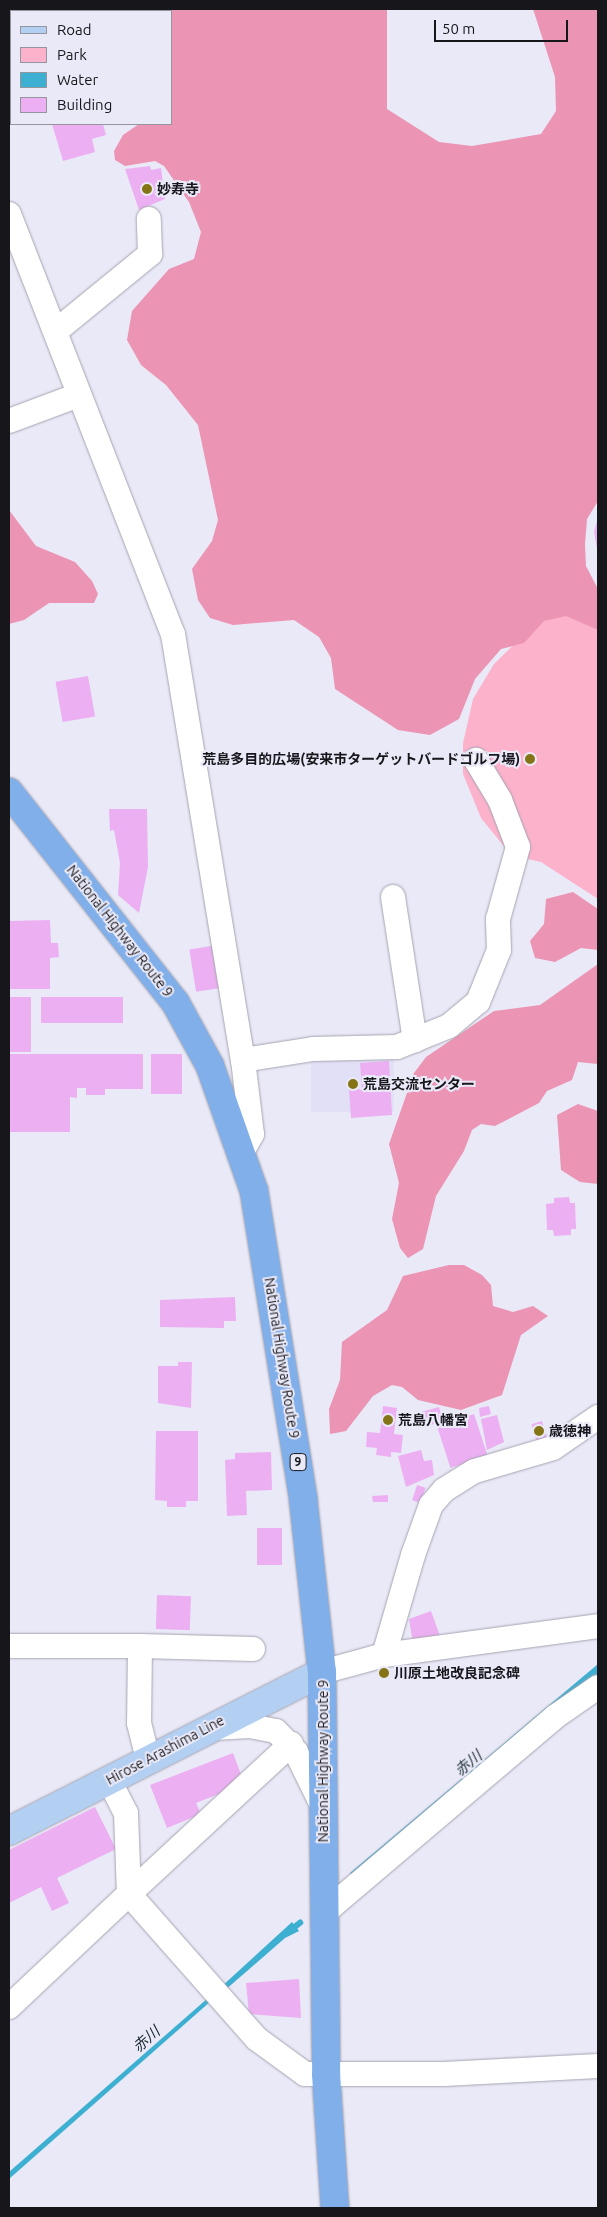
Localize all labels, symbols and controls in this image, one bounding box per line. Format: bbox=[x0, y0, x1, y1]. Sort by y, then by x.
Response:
legend bbox=[10, 10, 172, 125]
scale bar bbox=[437, 10, 571, 42]
text: 50 m bbox=[442, 20, 475, 37]
text: Road bbox=[57, 21, 92, 38]
text: Park bbox=[57, 46, 87, 63]
text: Water bbox=[57, 71, 98, 88]
text: Building bbox=[57, 96, 112, 113]
place label: 妙寿寺 bbox=[157, 181, 199, 197]
marker: 妙寿寺 bbox=[141, 183, 153, 195]
place label: 荒島多目的広場(安来市ターゲットバードゴルフ場) bbox=[202, 751, 520, 767]
marker: 荒島多目的広場(安来市ターゲットバードゴルフ場) bbox=[524, 753, 536, 765]
street label: National Highway Route 9 bbox=[63, 862, 177, 1000]
place label: 荒島交流センター bbox=[363, 1076, 475, 1092]
marker: 荒島交流センター bbox=[347, 1078, 359, 1090]
street label: National Highway Route 9 bbox=[261, 1276, 303, 1440]
place label: 荒島八幡宮 bbox=[398, 1412, 468, 1428]
marker: 荒島八幡宮 bbox=[382, 1414, 394, 1426]
place label: 歳徳神 bbox=[549, 1423, 591, 1439]
marker: 歳徳神 bbox=[533, 1425, 545, 1437]
road number: 9 bbox=[289, 1452, 307, 1471]
place label: 川原土地改良記念碑 bbox=[394, 1665, 520, 1681]
marker: 川原土地改良記念碑 bbox=[378, 1667, 390, 1679]
street label: National Highway Route 9 bbox=[315, 1680, 331, 1842]
street label: Hirose Arashima Line bbox=[103, 1712, 227, 1788]
water label: 赤川 bbox=[451, 1746, 485, 1780]
water label: 赤川 bbox=[129, 2022, 163, 2056]

